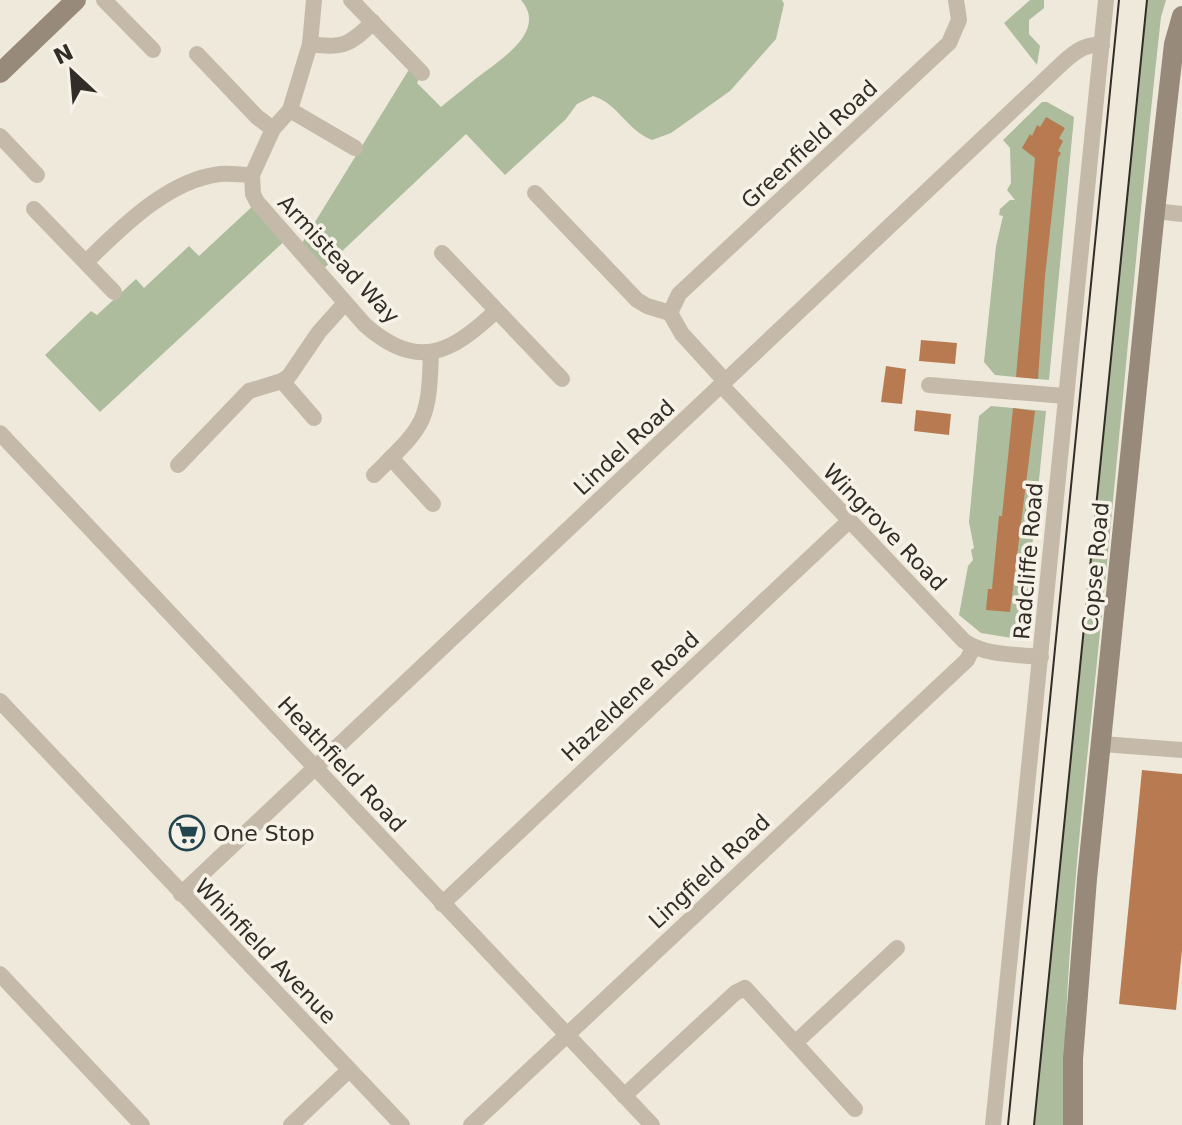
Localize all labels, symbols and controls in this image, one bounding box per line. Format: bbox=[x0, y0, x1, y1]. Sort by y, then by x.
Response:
north arrow bbox=[32, 32, 112, 112]
text: N bbox=[50, 39, 77, 70]
street label: Greenfield Road bbox=[736, 75, 882, 214]
street label: Armistead Way bbox=[273, 190, 404, 329]
street label: Lindel Road bbox=[569, 395, 680, 500]
street label: Wingrove Road bbox=[818, 459, 951, 596]
street label: Radcliffe Road bbox=[1009, 482, 1048, 641]
street label: Copse Road bbox=[1077, 501, 1114, 633]
street label: Hazeldene Road bbox=[557, 626, 704, 766]
street label: Heathfield Road bbox=[273, 692, 411, 837]
street label: Lingfield Road bbox=[644, 809, 775, 934]
supermarket icon: One Stop bbox=[168, 814, 206, 852]
place label: One Stop bbox=[213, 821, 315, 846]
street label: Whinfield Avenue bbox=[190, 874, 341, 1029]

